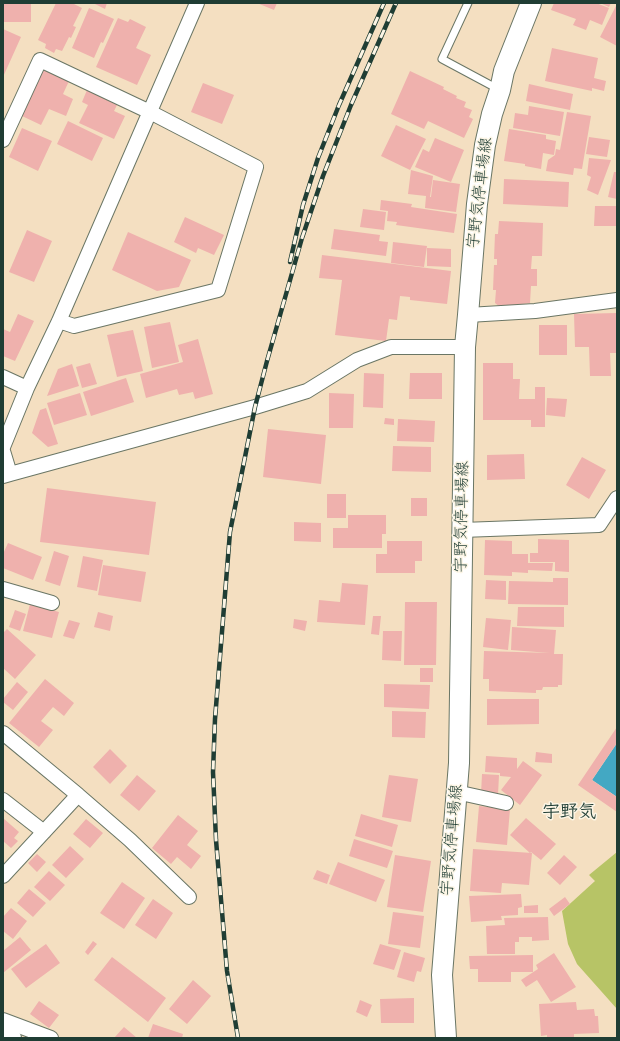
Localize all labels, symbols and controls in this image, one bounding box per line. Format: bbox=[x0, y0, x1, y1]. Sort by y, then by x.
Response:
street label: 宇野気停車場線 bbox=[464, 136, 496, 250]
street label: 宇野気停車場線 bbox=[451, 461, 473, 573]
street label: 宇野気停車場線 bbox=[438, 783, 466, 897]
district label: 宇野気 bbox=[542, 801, 596, 823]

